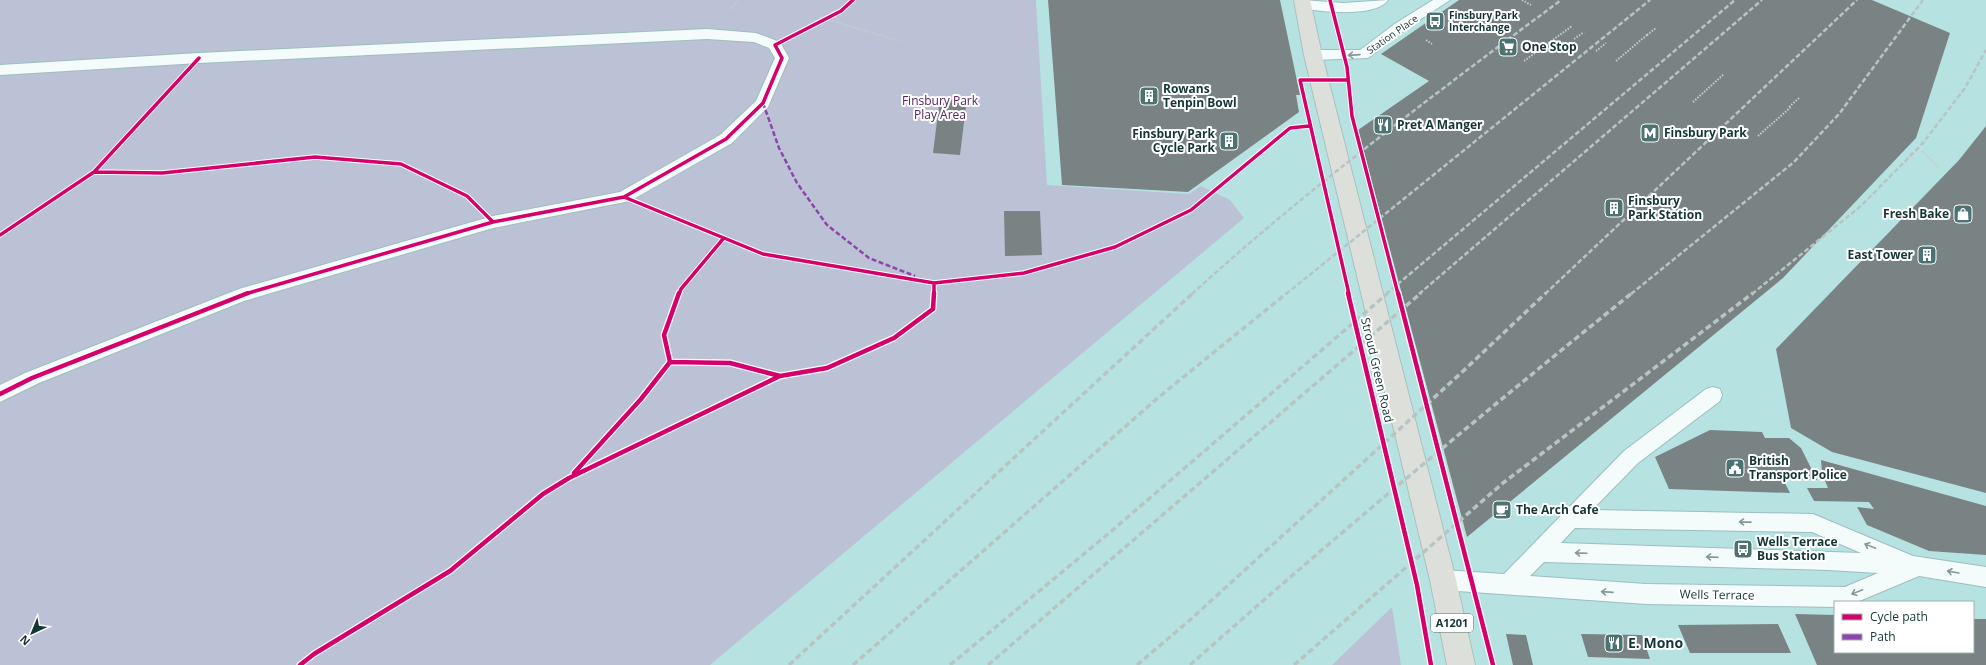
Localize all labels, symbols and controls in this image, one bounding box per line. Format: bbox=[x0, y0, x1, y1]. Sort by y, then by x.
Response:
place label: Finsbury Park Interchange bbox=[1449, 8, 1519, 34]
bus stop icon: Finsbury Park Interchange bbox=[1424, 10, 1446, 32]
street label: Station Place bbox=[1363, 11, 1421, 57]
supermarket icon: One Stop bbox=[1497, 36, 1519, 58]
place label: One Stop bbox=[1522, 38, 1577, 55]
one-way arrow bbox=[1348, 52, 1361, 59]
place label: Rowans Tenpin Bowl bbox=[1163, 80, 1237, 111]
building icon: Rowans Tenpin Bowl bbox=[1138, 85, 1160, 107]
park label: Finsbury Park Play Area bbox=[902, 92, 979, 123]
restaurant icon: Pret A Manger bbox=[1372, 114, 1394, 136]
place label: Pret A Manger bbox=[1397, 116, 1483, 133]
metro station icon: Finsbury Park bbox=[1639, 122, 1661, 144]
place label: Finsbury Park bbox=[1664, 124, 1747, 141]
place label: Finsbury Park Cycle Park bbox=[1132, 125, 1216, 156]
building icon: Finsbury Park Cycle Park bbox=[1218, 130, 1240, 152]
place label: Finsbury Park Station bbox=[1628, 192, 1702, 223]
building icon: Finsbury Park Station bbox=[1603, 197, 1625, 219]
shop icon: Fresh Bake bbox=[1952, 203, 1974, 225]
place label: Fresh Bake bbox=[1883, 205, 1949, 222]
building icon: East Tower bbox=[1916, 244, 1938, 266]
place label: East Tower bbox=[1848, 246, 1914, 263]
street label: Stroud Green Road bbox=[1357, 316, 1398, 424]
place label: British Transport Police bbox=[1749, 452, 1847, 483]
public building icon: British Transport Police bbox=[1724, 457, 1746, 479]
cafe icon: The Arch Cafe bbox=[1491, 499, 1513, 521]
place label: The Arch Cafe bbox=[1516, 501, 1599, 518]
one-way arrow bbox=[1739, 518, 1752, 526]
place label: Wells Terrace Bus Station bbox=[1757, 533, 1838, 564]
bus stop icon: Wells Terrace Bus Station bbox=[1732, 538, 1754, 560]
one-way arrow bbox=[1864, 542, 1876, 549]
one-way arrow bbox=[1575, 549, 1588, 557]
one-way arrow bbox=[1706, 553, 1719, 561]
one-way arrow bbox=[1946, 568, 1959, 576]
street label: Wells Terrace bbox=[1679, 585, 1755, 604]
one-way arrow bbox=[1601, 588, 1614, 595]
one-way arrow bbox=[1852, 588, 1864, 596]
legend bbox=[1834, 601, 1974, 653]
text: Cycle path bbox=[1870, 608, 1928, 625]
north arrow bbox=[12, 613, 52, 653]
road number: A1201 bbox=[1431, 614, 1473, 632]
text: Path bbox=[1870, 628, 1896, 645]
text: N bbox=[16, 632, 33, 649]
restaurant icon: E. Mono bbox=[1603, 632, 1625, 654]
place label: E. Mono bbox=[1628, 633, 1684, 652]

